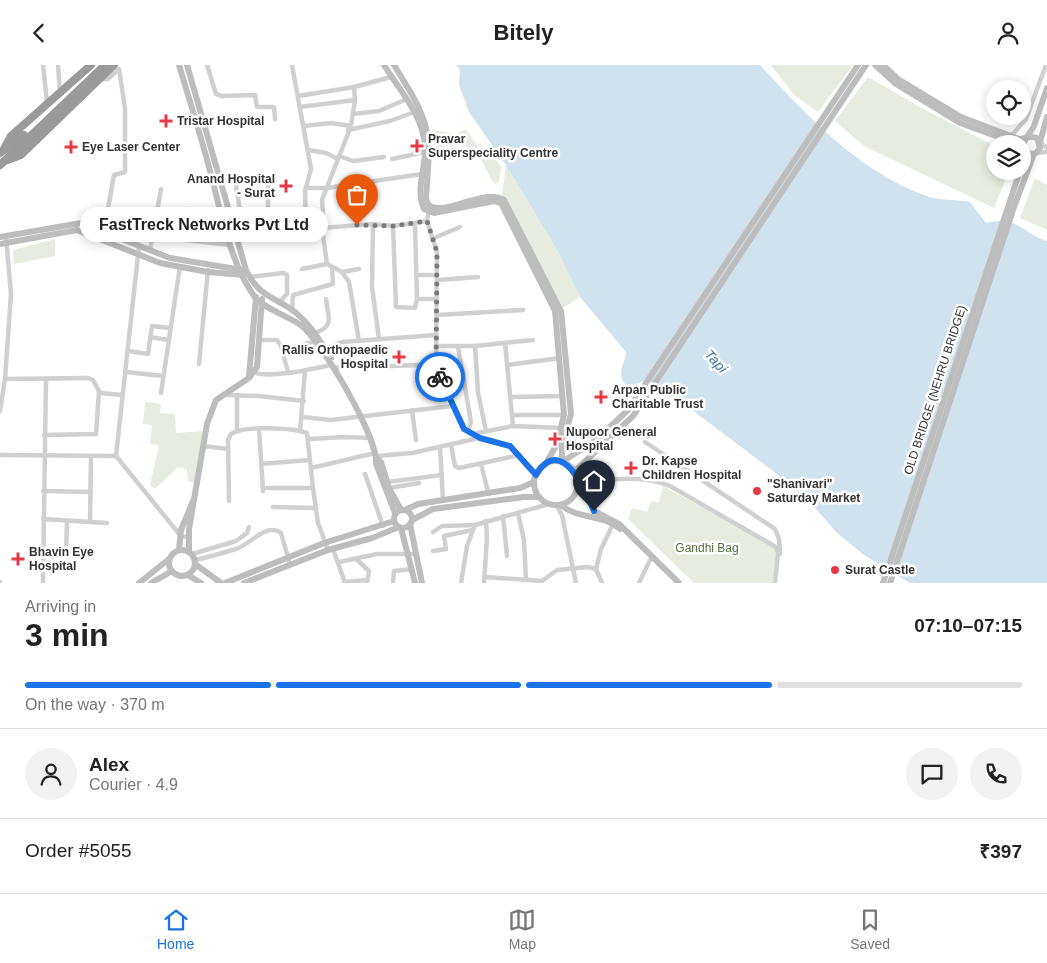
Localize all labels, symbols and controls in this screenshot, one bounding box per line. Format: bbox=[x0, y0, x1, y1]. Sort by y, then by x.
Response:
icon: back bbox=[25, 19, 53, 47]
icon: person bbox=[994, 19, 1022, 47]
text: Bitely bbox=[494, 20, 553, 45]
map controls bbox=[986, 80, 1031, 180]
button: locate bbox=[986, 80, 1031, 125]
marker: Tristar Hospital bbox=[159, 114, 173, 128]
place label: Tristar Hospital bbox=[177, 114, 264, 128]
place label: Pravar Superspeciality Centre bbox=[428, 132, 558, 160]
button: layers bbox=[986, 135, 1031, 180]
marker: Pravar Superspeciality Centre bbox=[410, 139, 424, 153]
marker: Eye Laser Center bbox=[64, 140, 78, 154]
place label: Eye Laser Center bbox=[82, 140, 180, 154]
place label: Anand Hospital - Surat bbox=[187, 172, 275, 200]
pin bbox=[336, 174, 378, 225]
marker: Anand Hospital - Surat bbox=[279, 179, 293, 193]
icon: bag bbox=[343, 181, 371, 209]
callout: FastTreck Networks Pvt Ltd bbox=[80, 207, 327, 243]
text: FastTreck Networks Pvt Ltd bbox=[99, 216, 309, 233]
street label: OLD BRIDGE (NEHRU BRIDGE) bbox=[901, 303, 969, 477]
place label: Rallis Orthopaedic Hospital bbox=[282, 343, 388, 371]
water label: Tapi bbox=[701, 346, 731, 377]
marker: Rallis Orthopaedic Hospital bbox=[392, 350, 406, 364]
courier bbox=[415, 352, 465, 402]
icon: bike bbox=[426, 363, 454, 391]
place label: Arpan Public Charitable Trust bbox=[612, 383, 703, 411]
marker: Arpan Public Charitable Trust bbox=[594, 390, 608, 404]
place label: Nupoor General Hospital bbox=[566, 425, 657, 453]
marker: Nupoor General Hospital bbox=[548, 432, 562, 446]
place label: Dr. Kapse Children Hospital bbox=[642, 454, 741, 482]
pin bbox=[573, 460, 615, 511]
marker: Dr. Kapse Children Hospital bbox=[624, 461, 638, 475]
icon: home bbox=[580, 467, 608, 495]
place label: "Shanivari" Saturday Market bbox=[767, 477, 860, 505]
marker: "Shanivari" Saturday Market bbox=[751, 485, 763, 497]
park label: Gandhi Bag bbox=[675, 541, 739, 555]
place label: Bhavin Eye Hospital bbox=[29, 545, 94, 573]
marker: Bhavin Eye Hospital bbox=[11, 552, 25, 566]
place label: Surat Castle bbox=[845, 563, 915, 577]
marker: Surat Castle bbox=[829, 564, 841, 576]
text: Arriving in bbox=[25, 598, 96, 615]
text: 07:10–07:15 bbox=[914, 615, 1022, 636]
text: 3 min bbox=[25, 617, 109, 653]
text: On the way · 370 m bbox=[25, 696, 165, 713]
button: person bbox=[25, 748, 77, 800]
button: chat bbox=[906, 748, 958, 800]
button: phone bbox=[970, 748, 1022, 800]
text: Alex bbox=[89, 754, 129, 775]
text: Courier · 4.9 bbox=[89, 776, 178, 793]
text: Order #5055 bbox=[25, 840, 132, 861]
text: ₹397 bbox=[979, 841, 1022, 862]
tab: Home bbox=[157, 906, 194, 952]
tab: Map bbox=[508, 906, 536, 952]
tab: Saved bbox=[850, 906, 890, 952]

